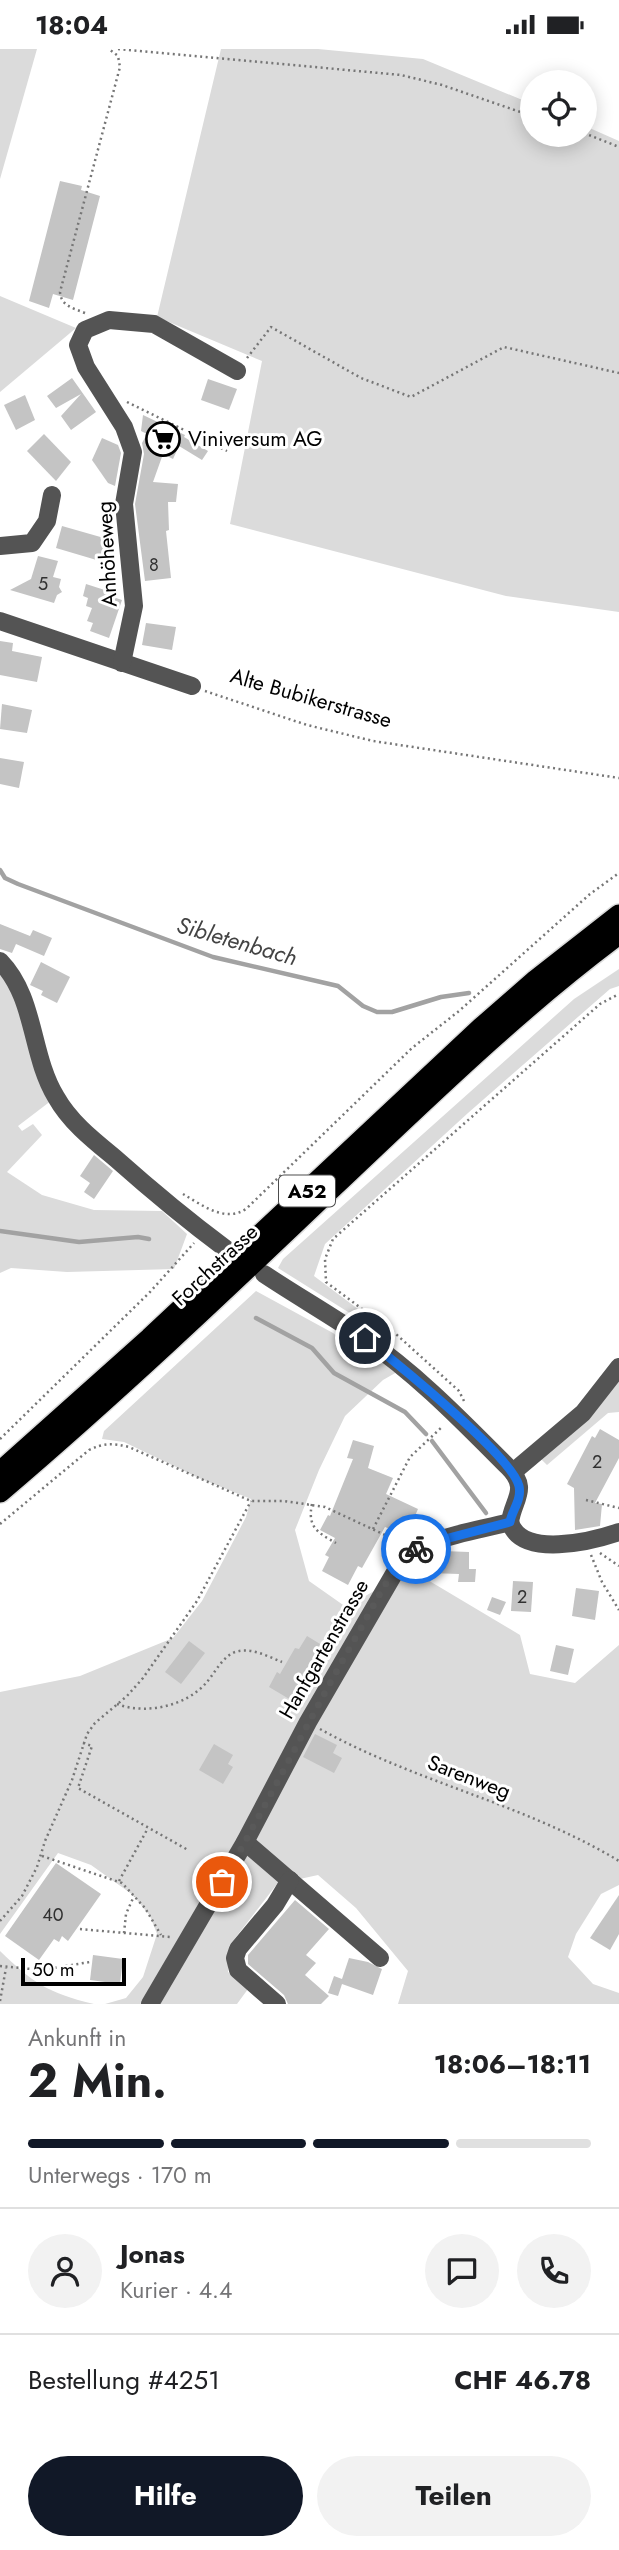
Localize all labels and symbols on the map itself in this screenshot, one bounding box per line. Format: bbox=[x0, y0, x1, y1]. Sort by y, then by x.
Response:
supermarket icon: Viniversum AG bbox=[144, 420, 182, 458]
place label: Viniversum AG bbox=[188, 424, 322, 454]
street label: Anhöheweg bbox=[89, 500, 125, 608]
house number: 8 bbox=[149, 552, 159, 578]
house number: 5 bbox=[38, 571, 48, 597]
street label: Alte Bubikerstrasse bbox=[227, 661, 395, 735]
water label: Sibletenbach bbox=[173, 908, 301, 974]
road number: A52 bbox=[279, 1175, 335, 1207]
street label: Forchstrasse bbox=[165, 1217, 265, 1313]
pin bbox=[335, 1308, 395, 1368]
house number: 2 bbox=[592, 1449, 602, 1475]
courier bbox=[381, 1514, 451, 1584]
street label: Hanfgartenstrasse bbox=[272, 1573, 376, 1724]
house number: 2 bbox=[517, 1584, 527, 1610]
street label: Sarenweg bbox=[423, 1747, 515, 1807]
pin bbox=[192, 1852, 252, 1912]
house number: 40 bbox=[42, 1902, 64, 1928]
scale bar bbox=[21, 1955, 126, 1987]

